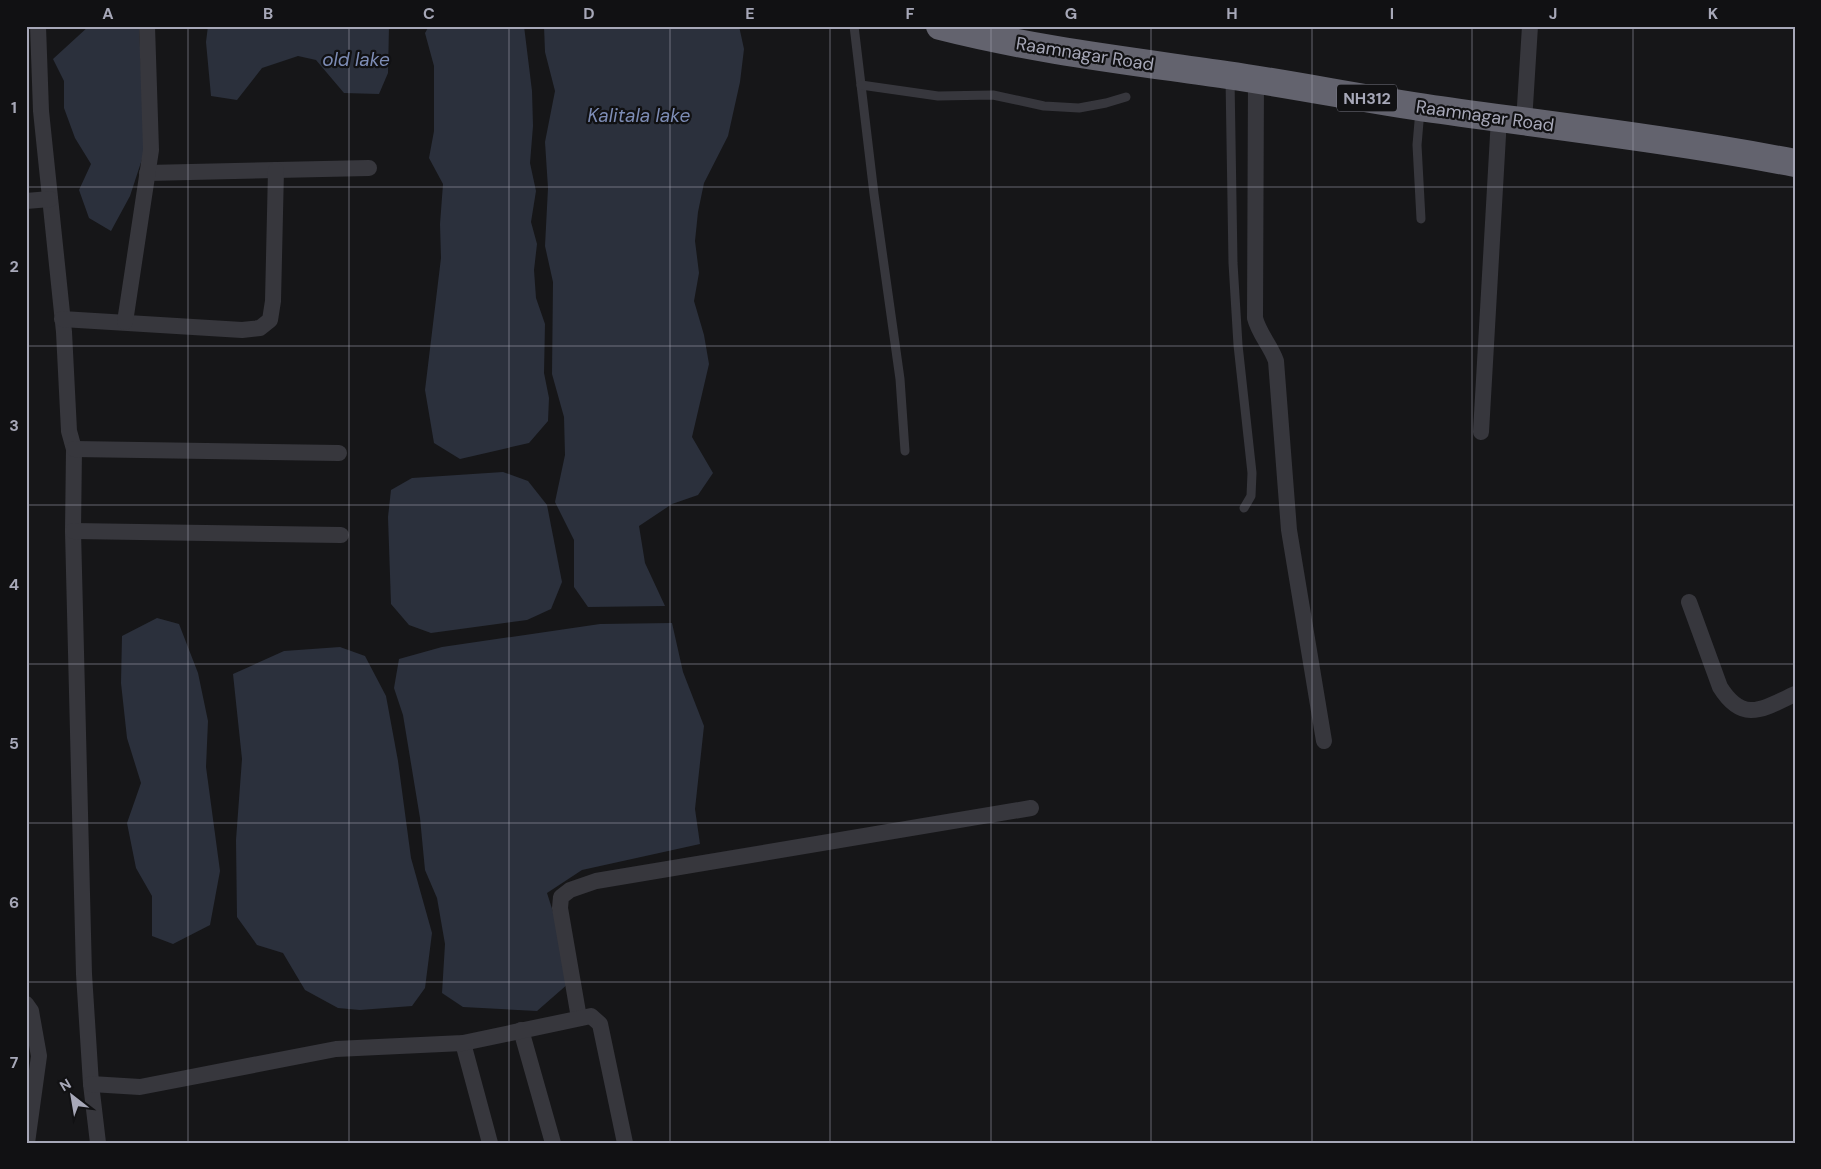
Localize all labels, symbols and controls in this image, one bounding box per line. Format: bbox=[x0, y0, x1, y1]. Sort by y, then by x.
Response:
text: A bbox=[102, 3, 114, 24]
text: B bbox=[263, 3, 273, 24]
text: C bbox=[423, 3, 435, 24]
text: D bbox=[583, 3, 595, 24]
text: E bbox=[745, 3, 755, 24]
text: F bbox=[906, 3, 915, 24]
text: G bbox=[1065, 3, 1077, 24]
text: H bbox=[1226, 3, 1238, 24]
text: I bbox=[1390, 3, 1394, 24]
text: J bbox=[1549, 3, 1557, 24]
text: K bbox=[1708, 3, 1719, 24]
street label: Raamnagar Road bbox=[1014, 31, 1156, 77]
water label: old lake bbox=[322, 47, 390, 72]
road number: NH312 bbox=[1337, 85, 1397, 112]
street label: Raamnagar Road bbox=[1414, 94, 1556, 138]
text: 1 bbox=[11, 97, 17, 118]
water label: Kalitala lake bbox=[588, 103, 691, 128]
text: 2 bbox=[9, 256, 19, 277]
text: 3 bbox=[9, 415, 19, 436]
text: 4 bbox=[9, 574, 19, 595]
text: 5 bbox=[9, 733, 19, 754]
text: 6 bbox=[9, 892, 19, 913]
text: 7 bbox=[10, 1052, 19, 1073]
north arrow bbox=[48, 1072, 98, 1122]
text: N bbox=[56, 1075, 74, 1095]

